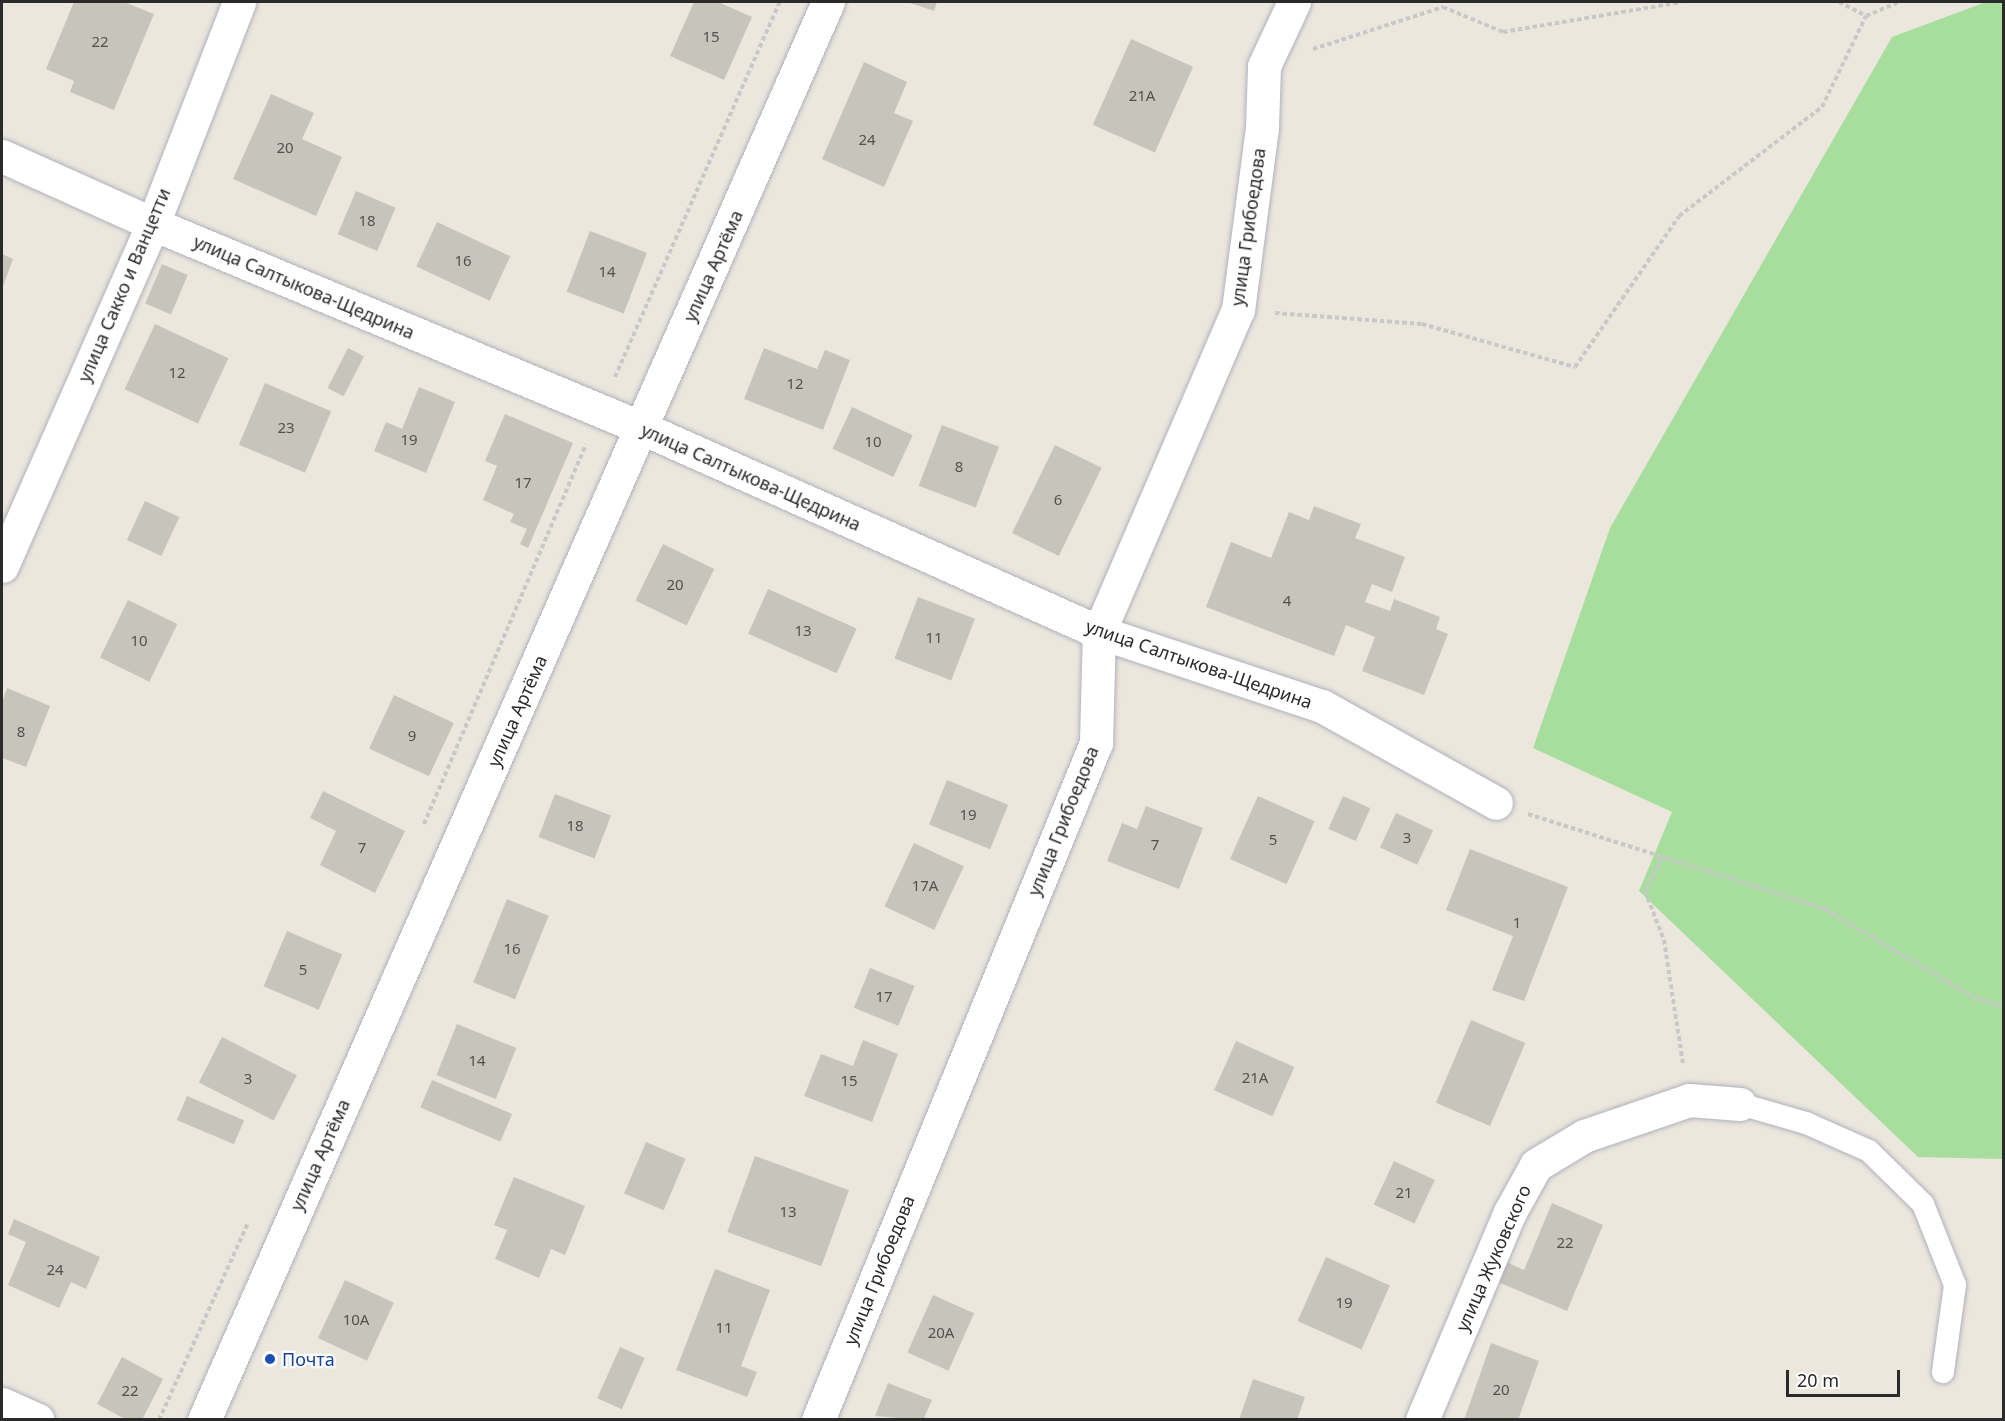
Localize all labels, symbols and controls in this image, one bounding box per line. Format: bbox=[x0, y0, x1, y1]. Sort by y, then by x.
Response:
house number: 15 bbox=[702, 28, 720, 46]
house number: 22 bbox=[91, 33, 109, 51]
house number: 21А bbox=[1129, 87, 1155, 105]
house number: 24 bbox=[858, 131, 876, 149]
house number: 20 bbox=[276, 139, 294, 157]
street label: улица Грибоедова bbox=[1226, 147, 1270, 307]
street label: улица Сакко и Ванцетти bbox=[73, 185, 175, 385]
street label: улица Артёма bbox=[679, 207, 747, 325]
house number: 18 bbox=[358, 212, 376, 230]
street label: улица Салтыкова-Щедрина bbox=[190, 231, 418, 343]
house number: 16 bbox=[454, 252, 472, 270]
house number: 14 bbox=[598, 263, 616, 281]
house number: 12 bbox=[168, 364, 186, 382]
house number: 12 bbox=[786, 375, 804, 393]
house number: 23 bbox=[277, 419, 295, 437]
street label: улица Салтыкова-Щедрина bbox=[638, 419, 864, 535]
house number: 19 bbox=[400, 431, 418, 449]
house number: 10 bbox=[864, 433, 882, 451]
house number: 8 bbox=[955, 458, 963, 476]
house number: 17 bbox=[514, 474, 532, 492]
house number: 6 bbox=[1054, 491, 1062, 509]
house number: 20 bbox=[666, 576, 684, 594]
house number: 4 bbox=[1283, 592, 1291, 610]
street label: улица Салтыкова-Щедрина bbox=[1083, 615, 1315, 713]
house number: 13 bbox=[794, 622, 812, 640]
house number: 11 bbox=[925, 629, 943, 647]
house number: 10 bbox=[130, 632, 148, 650]
street label: улица Артёма bbox=[483, 652, 551, 770]
house number: 8 bbox=[17, 723, 25, 741]
house number: 9 bbox=[408, 727, 416, 745]
street label: улица Грибоедова bbox=[1023, 743, 1103, 899]
house number: 19 bbox=[959, 806, 977, 824]
house number: 18 bbox=[566, 817, 584, 835]
house number: 3 bbox=[1403, 829, 1411, 847]
house number: 5 bbox=[1269, 831, 1277, 849]
house number: 7 bbox=[1151, 836, 1159, 854]
house number: 7 bbox=[358, 839, 366, 857]
house number: 17А bbox=[912, 877, 938, 895]
house number: 1 bbox=[1513, 914, 1521, 932]
house number: 16 bbox=[503, 940, 521, 958]
house number: 5 bbox=[299, 961, 307, 979]
house number: 17 bbox=[875, 988, 893, 1006]
house number: 14 bbox=[468, 1052, 486, 1070]
house number: 21А bbox=[1242, 1069, 1268, 1087]
house number: 3 bbox=[244, 1070, 252, 1088]
house number: 15 bbox=[840, 1072, 858, 1090]
street label: улица Артёма bbox=[286, 1096, 354, 1214]
street label: улица Жуковского bbox=[1451, 1181, 1535, 1335]
house number: 21 bbox=[1395, 1184, 1413, 1202]
street label: улица Грибоедова bbox=[839, 1192, 919, 1348]
house number: 13 bbox=[779, 1203, 797, 1221]
house number: 22 bbox=[1556, 1234, 1574, 1252]
house number: 24 bbox=[46, 1261, 64, 1279]
house number: 19 bbox=[1335, 1294, 1353, 1312]
house number: 10А bbox=[343, 1311, 369, 1329]
house number: 11 bbox=[715, 1319, 733, 1337]
house number: 20А bbox=[928, 1324, 954, 1342]
place label: Почта bbox=[282, 1348, 335, 1370]
marker: Почта bbox=[263, 1352, 277, 1366]
scale bar bbox=[1789, 1358, 1903, 1396]
text: 20 m bbox=[1797, 1368, 1839, 1392]
house number: 20 bbox=[1492, 1381, 1510, 1399]
house number: 22 bbox=[121, 1382, 139, 1400]

